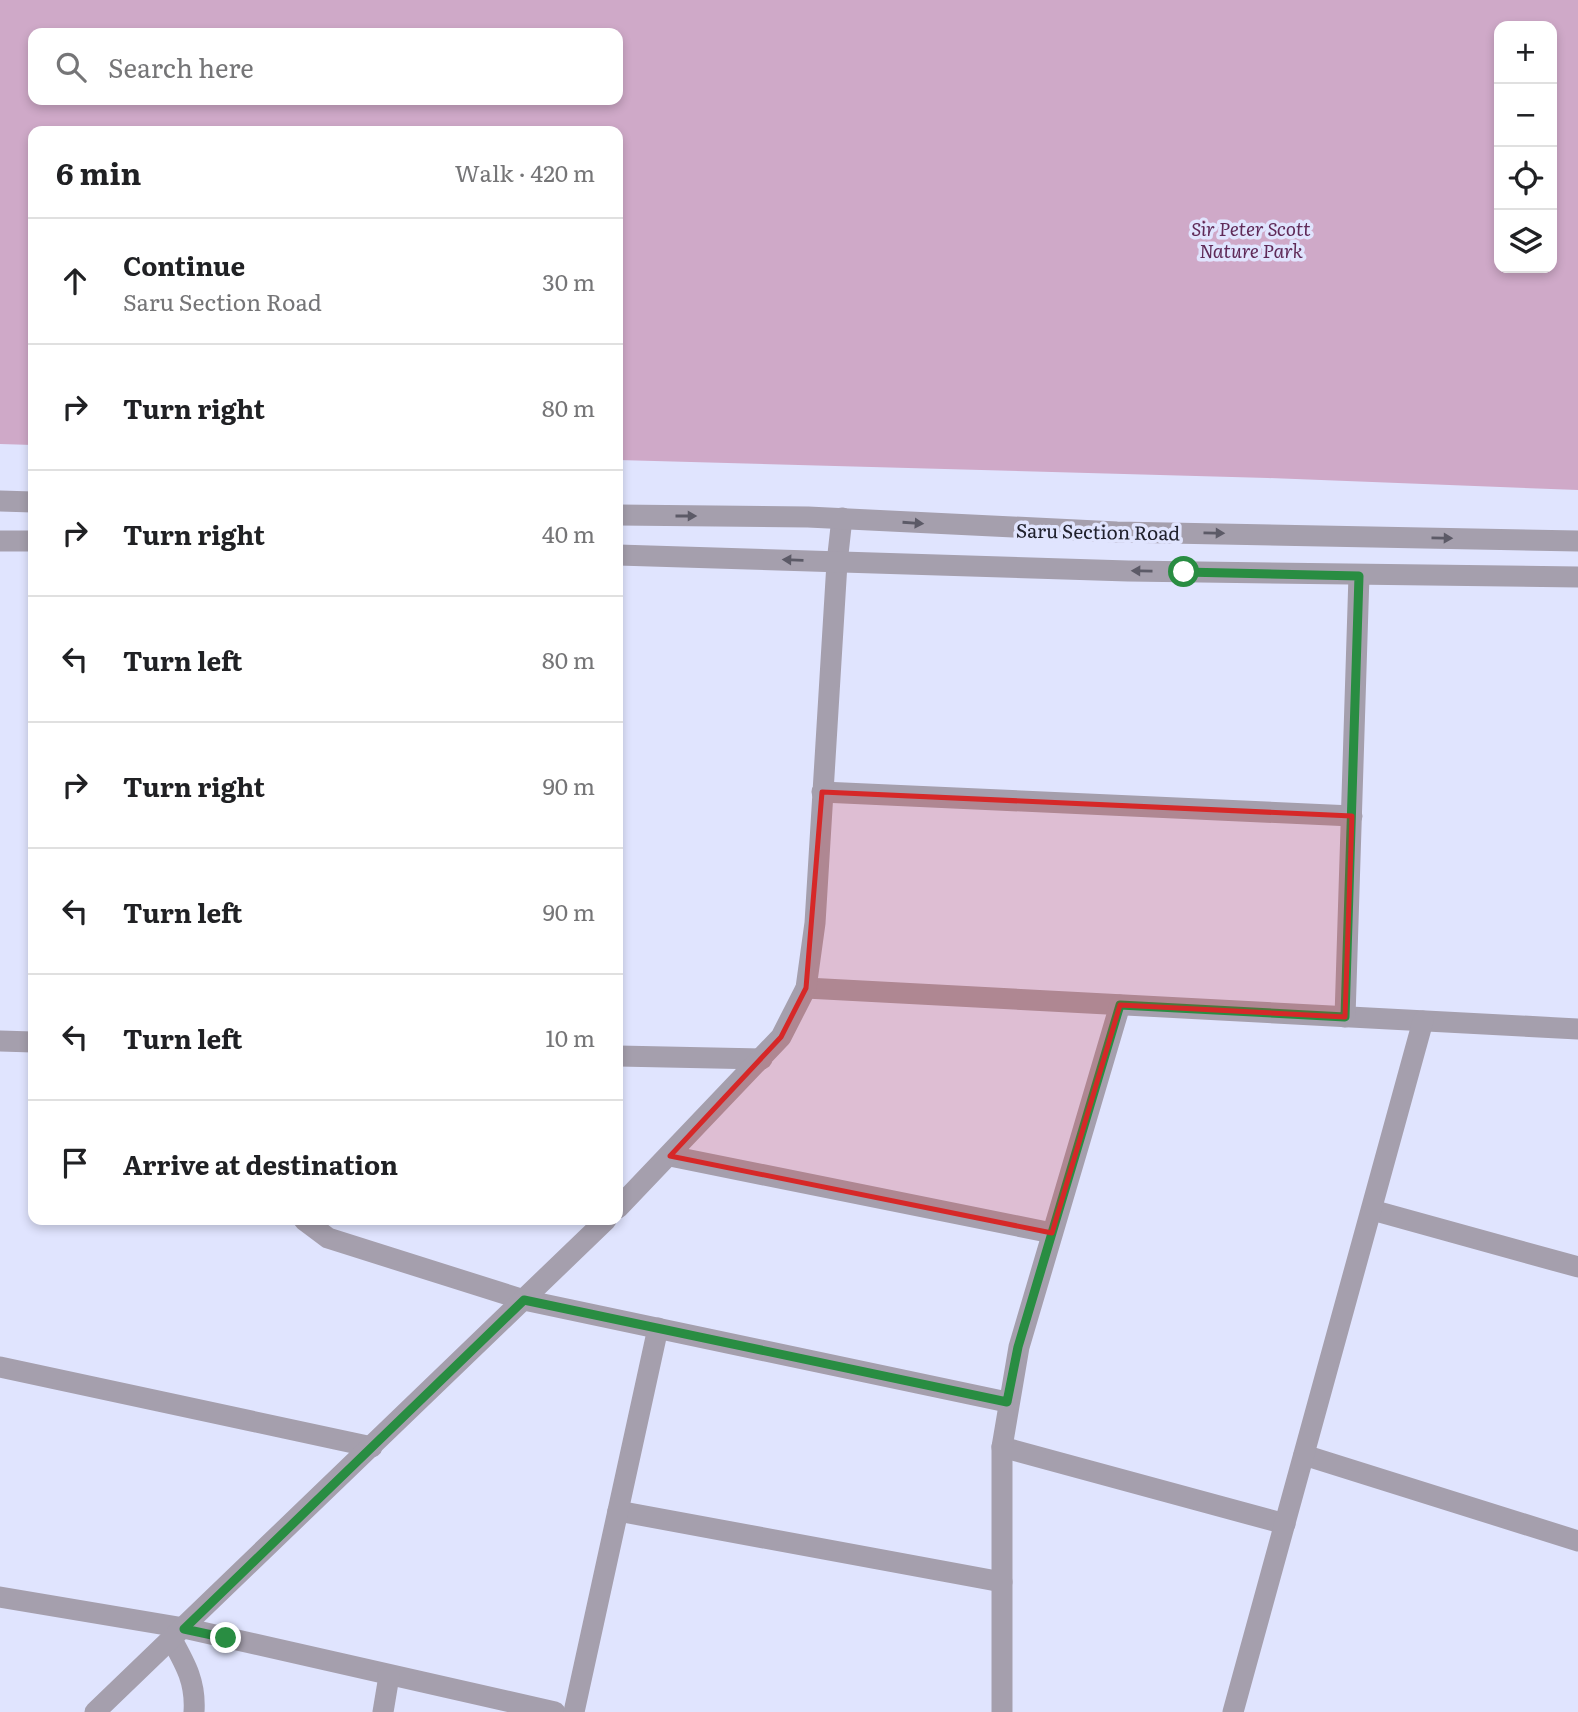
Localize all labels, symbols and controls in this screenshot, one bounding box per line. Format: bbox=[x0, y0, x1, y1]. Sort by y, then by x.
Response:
map controls bbox=[1494, 21, 1557, 273]
button: + bbox=[1494, 21, 1557, 84]
search box bbox=[28, 28, 623, 105]
text: Search here bbox=[108, 47, 254, 86]
icon: search bbox=[52, 48, 90, 86]
button: − bbox=[1494, 84, 1557, 147]
button: locate bbox=[1494, 147, 1557, 210]
text: 6 min bbox=[56, 150, 141, 194]
text: Walk · 420 m bbox=[455, 155, 595, 189]
button: layers bbox=[1494, 210, 1557, 273]
park label: Sir Peter Scott Nature Park bbox=[1191, 214, 1311, 264]
text: Continue bbox=[123, 245, 245, 284]
icon: ahead bbox=[56, 262, 94, 300]
text: 30 m bbox=[542, 264, 595, 298]
text: Saru Section Road bbox=[123, 284, 322, 318]
icon: right bbox=[56, 388, 94, 426]
text: Turn right bbox=[123, 388, 265, 427]
text: 80 m bbox=[542, 390, 595, 424]
one-way arrow bbox=[675, 510, 697, 522]
icon: right bbox=[56, 514, 94, 552]
text: Turn right bbox=[123, 514, 265, 553]
text: 40 m bbox=[542, 516, 595, 550]
street label: Saru Section Road bbox=[1016, 516, 1181, 546]
one-way arrow bbox=[903, 518, 925, 529]
one-way arrow bbox=[1203, 528, 1225, 539]
one-way arrow bbox=[1431, 532, 1453, 543]
one-way arrow bbox=[781, 555, 803, 566]
route start bbox=[1168, 556, 1199, 587]
one-way arrow bbox=[1131, 565, 1153, 577]
icon: left bbox=[56, 640, 94, 678]
text: Turn left bbox=[123, 640, 242, 679]
text: 80 m bbox=[542, 642, 595, 676]
icon: right bbox=[56, 766, 94, 804]
text: Turn right bbox=[123, 766, 265, 805]
text: 90 m bbox=[543, 768, 595, 802]
icon: left bbox=[56, 892, 94, 930]
text: Turn left bbox=[123, 892, 242, 931]
text: 90 m bbox=[543, 894, 595, 928]
icon: left bbox=[56, 1018, 94, 1056]
text: Turn left bbox=[123, 1018, 242, 1057]
text: 10 m bbox=[545, 1020, 595, 1054]
icon: arrive bbox=[56, 1144, 94, 1182]
text: Arrive at destination bbox=[123, 1144, 398, 1183]
route end bbox=[210, 1622, 241, 1653]

